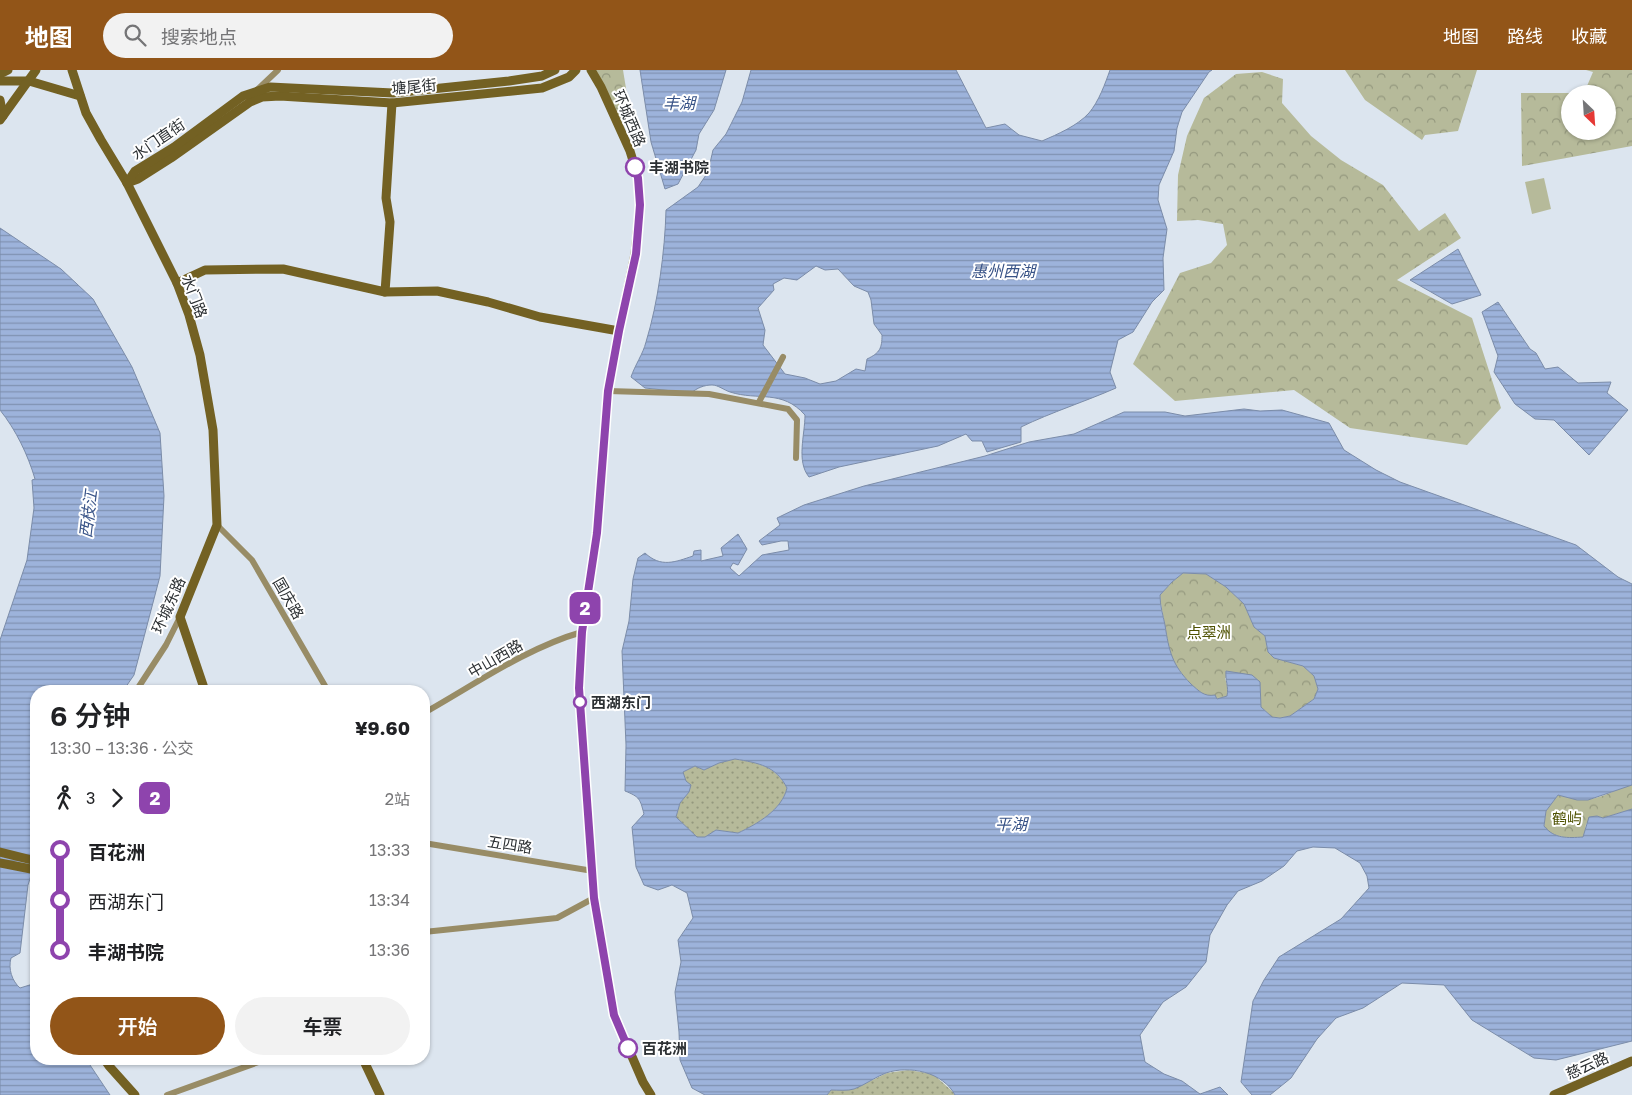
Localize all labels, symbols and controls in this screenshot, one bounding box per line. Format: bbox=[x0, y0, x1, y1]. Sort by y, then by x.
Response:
search box bbox=[103, 13, 453, 58]
icon: search bbox=[121, 21, 149, 49]
text: 地图 bbox=[25, 22, 73, 51]
text: 搜索地点 bbox=[161, 25, 237, 48]
text: 地图 bbox=[1443, 25, 1479, 47]
text: 路线 bbox=[1507, 25, 1543, 47]
text: 收藏 bbox=[1571, 25, 1607, 47]
street label: 塘尾街 bbox=[391, 75, 437, 97]
north arrow bbox=[1561, 85, 1616, 140]
map controls bbox=[1561, 85, 1616, 140]
street label: 环城西路 bbox=[610, 87, 650, 149]
water label: 丰湖 bbox=[663, 93, 698, 113]
street label: 水门直街 bbox=[128, 115, 188, 163]
marker: 丰湖书院 bbox=[625, 157, 645, 177]
place label: 丰湖书院 bbox=[649, 158, 709, 176]
water label: 惠州西湖 bbox=[971, 261, 1038, 281]
street label: 水门路 bbox=[179, 272, 211, 320]
water label: 西枝江 bbox=[75, 487, 101, 539]
street label: 环城东路 bbox=[148, 574, 188, 636]
street label: 国庆路 bbox=[270, 574, 308, 622]
line badge: 2 bbox=[569, 592, 601, 624]
text: 2 bbox=[580, 597, 590, 619]
park label: 点翠洲 bbox=[1186, 623, 1232, 641]
street label: 中山西路 bbox=[465, 635, 525, 681]
place label: 西湖东门 bbox=[591, 693, 651, 711]
marker: 西湖东门 bbox=[573, 695, 587, 709]
text: 6 分钟 bbox=[50, 699, 130, 732]
text: ¥9.60 bbox=[355, 716, 410, 739]
text: 13:30 – 13:36 · 公交 bbox=[50, 738, 193, 758]
icon: walk bbox=[50, 784, 78, 812]
icon: forward bbox=[103, 784, 131, 812]
text: 2 bbox=[149, 787, 160, 809]
text: 3 bbox=[86, 788, 95, 808]
text: 2站 bbox=[385, 789, 410, 809]
park label: 鹤屿 bbox=[1552, 809, 1582, 827]
water label: 平湖 bbox=[995, 814, 1030, 834]
street label: 五四路 bbox=[486, 832, 534, 856]
text: 百花洲 bbox=[88, 840, 145, 863]
text: 13:33 bbox=[369, 840, 410, 860]
text: 西湖东门 bbox=[88, 890, 164, 913]
text: 13:34 bbox=[369, 890, 410, 910]
text: 丰湖书院 bbox=[88, 940, 164, 963]
text: 13:36 bbox=[369, 940, 410, 960]
button: 开始 bbox=[50, 997, 225, 1055]
button: 车票 bbox=[235, 997, 410, 1055]
marker: 百花洲 bbox=[618, 1038, 638, 1058]
place label: 百花洲 bbox=[642, 1039, 687, 1057]
street label: 慈云路 bbox=[1563, 1048, 1611, 1082]

